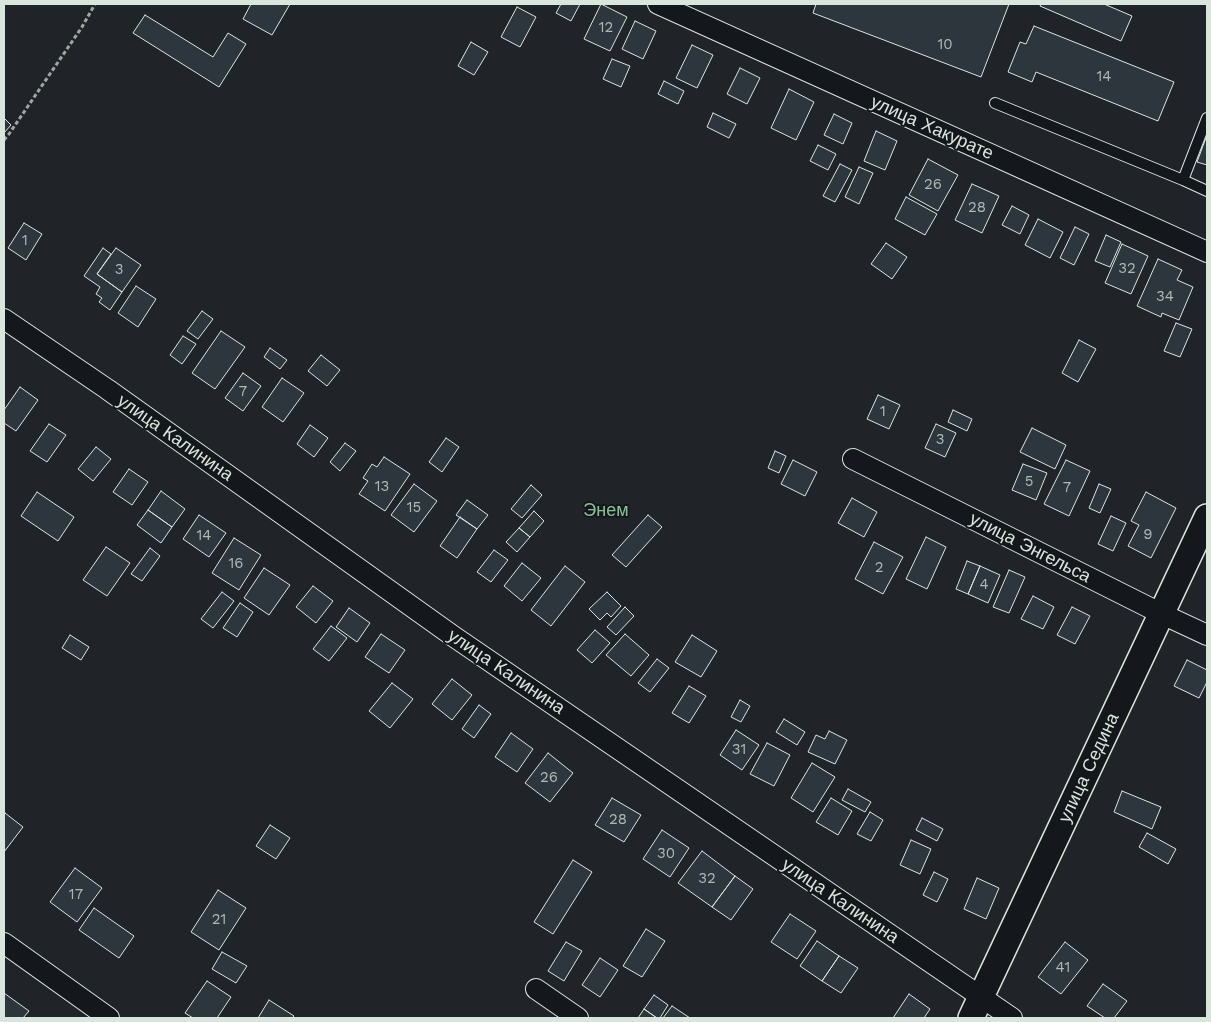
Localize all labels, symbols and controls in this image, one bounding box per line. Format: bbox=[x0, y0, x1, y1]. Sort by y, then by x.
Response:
house number: 12 bbox=[599, 19, 613, 37]
house number: 10 bbox=[937, 36, 953, 54]
house number: 14 bbox=[1096, 68, 1112, 86]
street label: улица Хакурате bbox=[867, 91, 997, 165]
house number: 26 bbox=[924, 176, 942, 194]
house number: 28 bbox=[968, 199, 986, 217]
house number: 1 bbox=[22, 232, 28, 250]
house number: 32 bbox=[1118, 260, 1136, 278]
house number: 3 bbox=[115, 261, 123, 279]
house number: 34 bbox=[1156, 288, 1174, 306]
house number: 7 bbox=[239, 383, 247, 401]
street label: улица Калинина bbox=[113, 390, 237, 486]
house number: 1 bbox=[880, 403, 886, 421]
house number: 3 bbox=[936, 431, 944, 449]
house number: 5 bbox=[1025, 473, 1033, 491]
house number: 13 bbox=[375, 478, 389, 496]
house number: 7 bbox=[1063, 479, 1071, 497]
house number: 15 bbox=[407, 499, 421, 517]
park label: Энем bbox=[583, 500, 629, 522]
street label: улица Энгельса bbox=[966, 508, 1094, 588]
house number: 9 bbox=[1143, 526, 1153, 544]
house number: 14 bbox=[196, 527, 212, 545]
house number: 16 bbox=[229, 555, 243, 573]
house number: 2 bbox=[875, 559, 883, 577]
house number: 4 bbox=[979, 576, 989, 594]
street label: улица Калинина bbox=[443, 625, 569, 719]
street label: улица Седина bbox=[1054, 710, 1124, 826]
house number: 31 bbox=[732, 741, 746, 759]
house number: 26 bbox=[540, 769, 558, 787]
house number: 28 bbox=[609, 811, 627, 829]
house number: 30 bbox=[657, 845, 675, 863]
street label: улица Калинина bbox=[777, 854, 903, 948]
house number: 32 bbox=[698, 870, 716, 888]
house number: 17 bbox=[69, 886, 83, 904]
house number: 21 bbox=[212, 911, 226, 929]
house number: 41 bbox=[1056, 959, 1070, 977]

